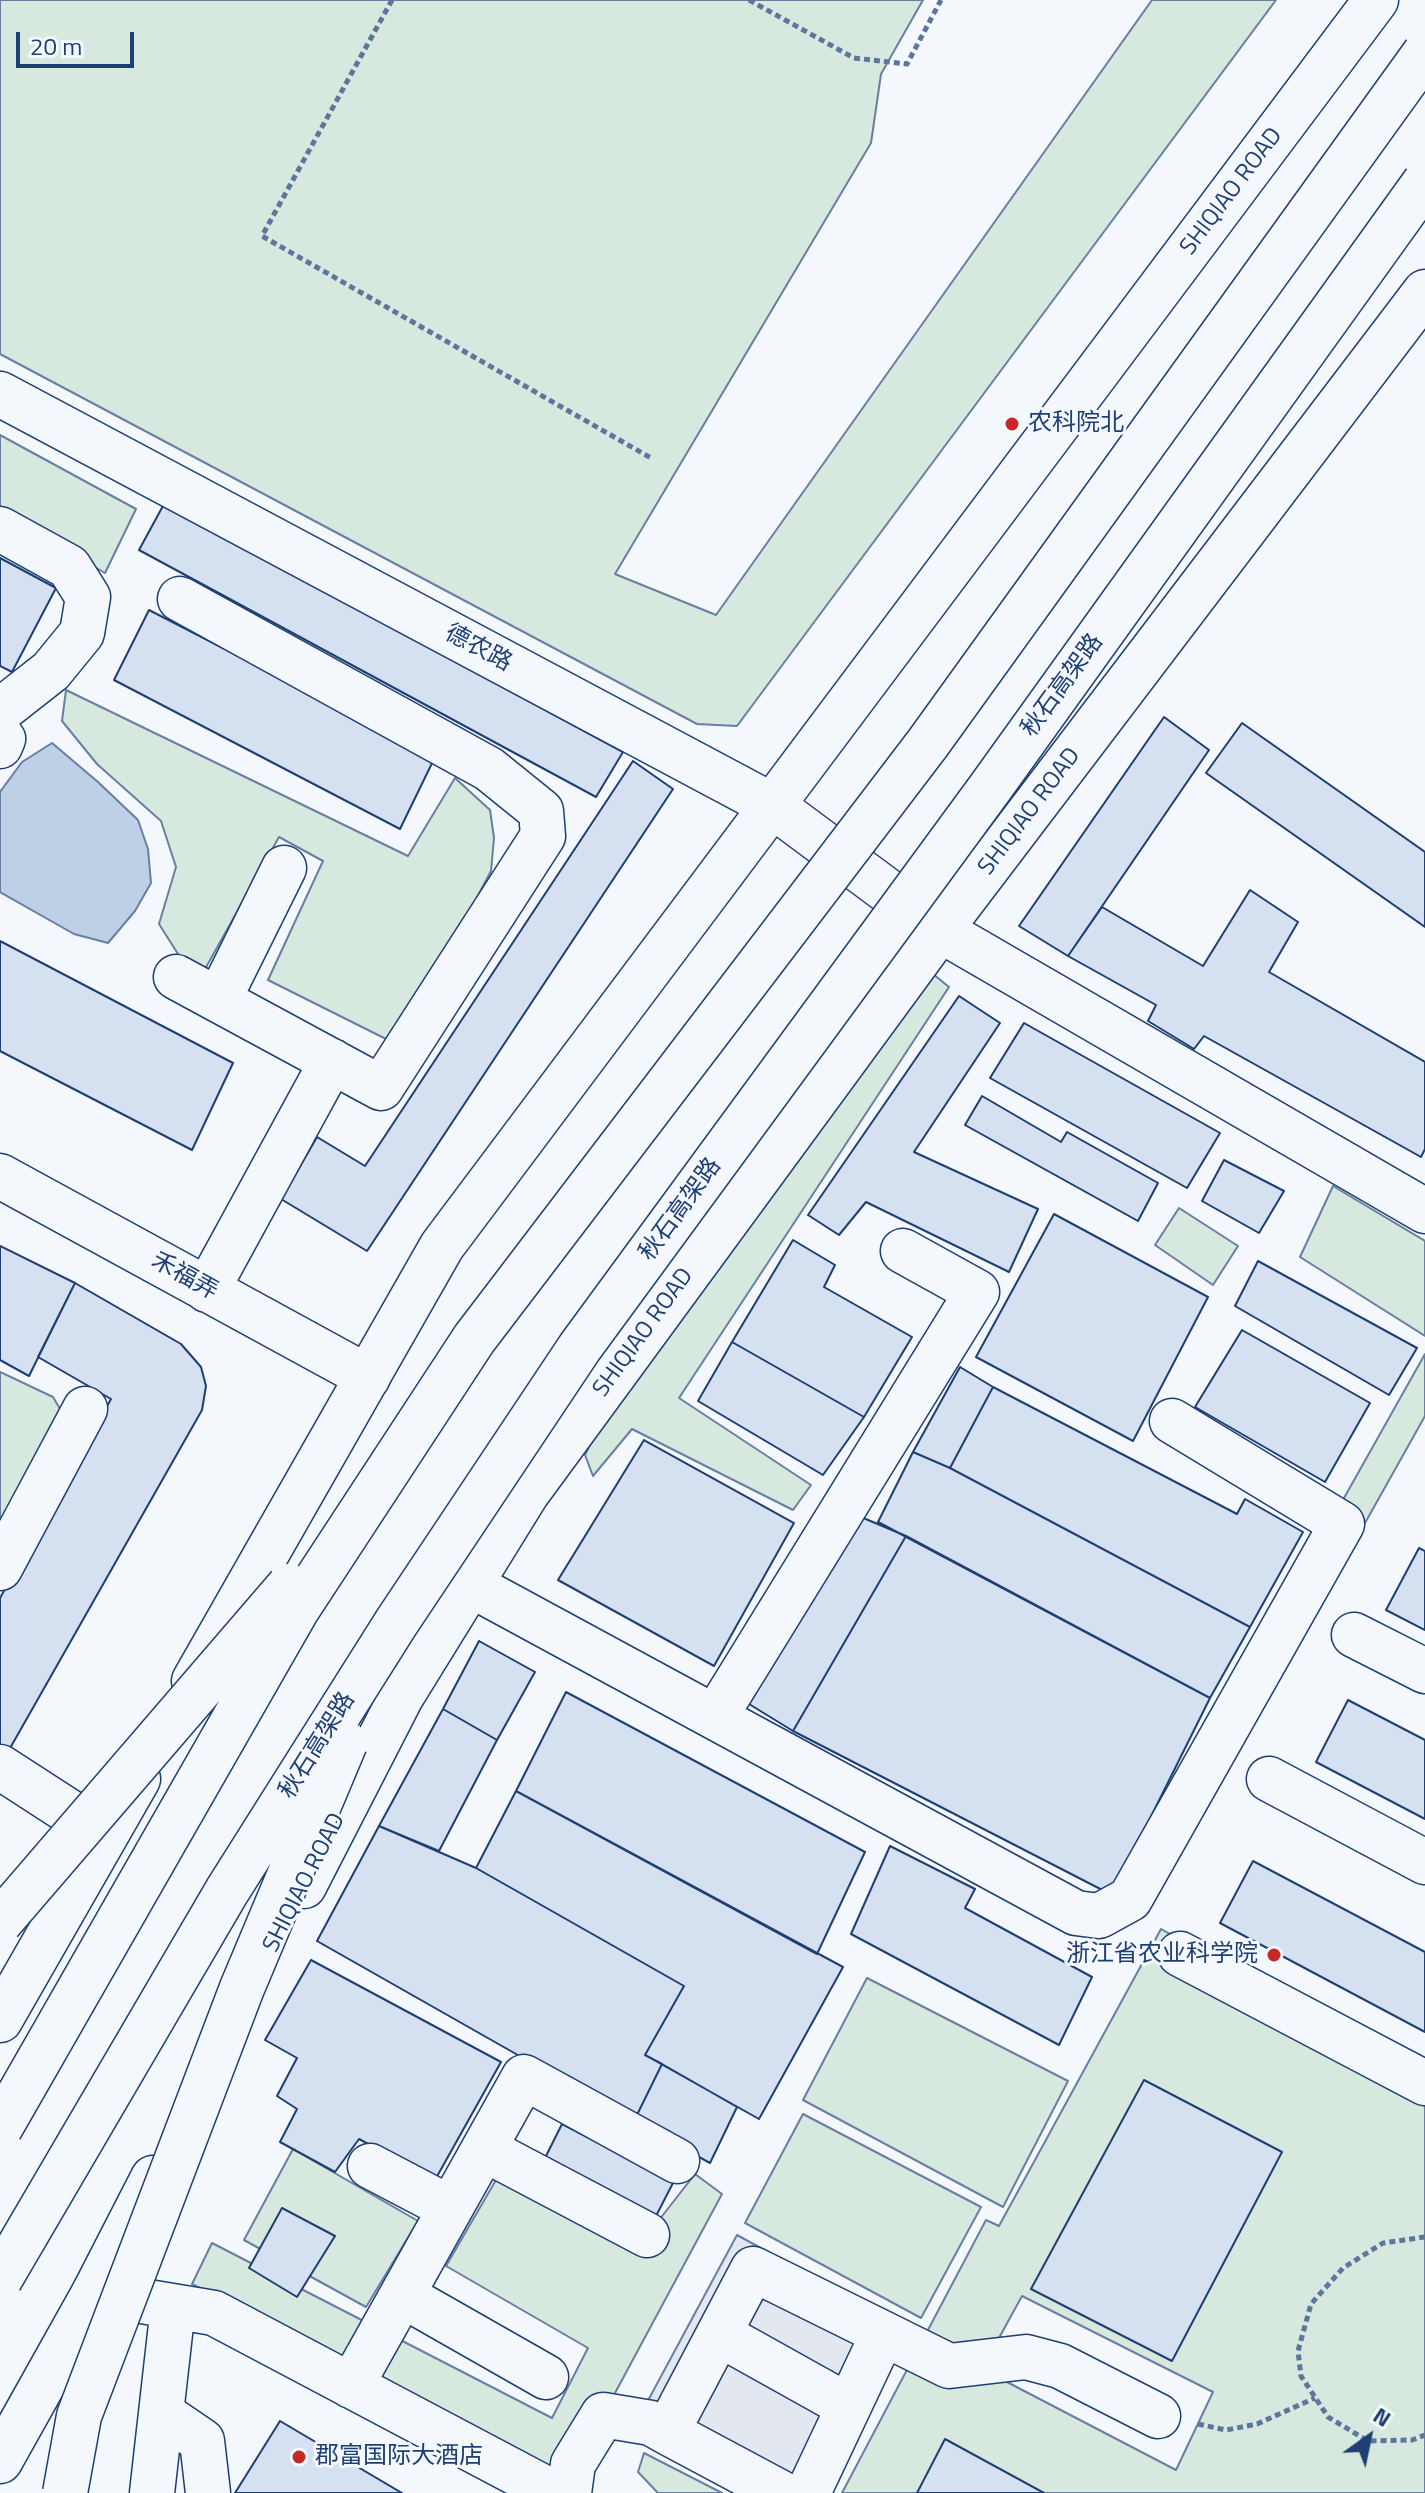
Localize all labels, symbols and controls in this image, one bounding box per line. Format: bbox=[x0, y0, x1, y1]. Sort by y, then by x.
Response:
scale bar bbox=[20, 16, 138, 66]
text: 20 m bbox=[30, 28, 82, 64]
street label: SHIQIAO ROAD bbox=[1175, 123, 1289, 261]
place label: 农科院北 bbox=[1028, 410, 1124, 438]
marker: 农科院北 bbox=[1003, 415, 1021, 433]
street label: 德农路 bbox=[439, 619, 517, 679]
street label: 秋石高架路 bbox=[1016, 629, 1110, 743]
street label: SHIQIAO ROAD bbox=[973, 743, 1087, 881]
street label: 秋石高架路 bbox=[634, 1153, 728, 1267]
street label: 禾福弄 bbox=[146, 1247, 222, 1307]
street label: SHIQIAO ROAD bbox=[588, 1263, 700, 1403]
street label: 秋石高架路 bbox=[274, 1687, 362, 1805]
street label: SHIQIAO ROAD bbox=[258, 1809, 352, 1957]
place label: 浙江省农业科学院 bbox=[1066, 1941, 1258, 1969]
marker: 浙江省农业科学院 bbox=[1265, 1946, 1283, 1964]
north arrow bbox=[1329, 2397, 1409, 2477]
text: N bbox=[1366, 2398, 1398, 2435]
place label: 郡富国际大酒店 bbox=[315, 2443, 483, 2471]
marker: 郡富国际大酒店 bbox=[290, 2448, 308, 2466]

